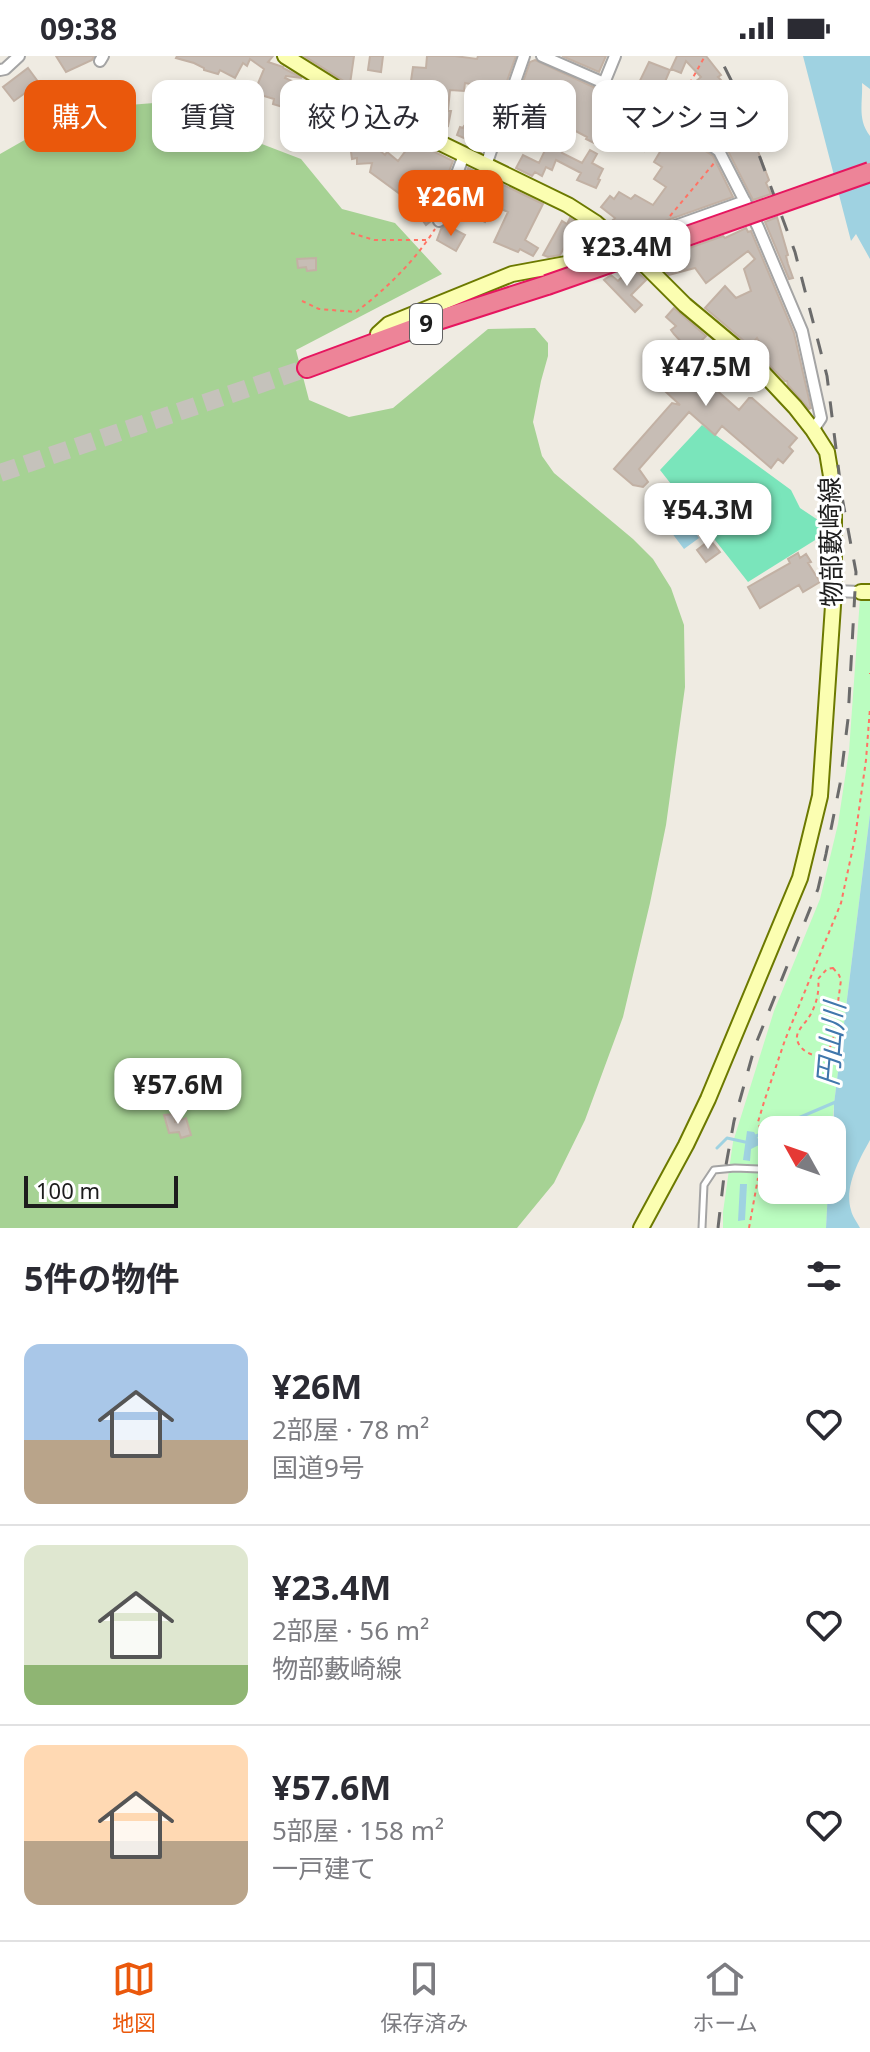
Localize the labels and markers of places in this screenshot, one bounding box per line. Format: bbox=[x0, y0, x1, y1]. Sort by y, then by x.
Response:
pin: ¥26M bbox=[404, 170, 498, 238]
pin: ¥23.4M bbox=[562, 220, 692, 288]
pin: ¥47.5M bbox=[641, 340, 771, 408]
pin: ¥54.3M bbox=[643, 483, 773, 551]
pin: ¥57.6M bbox=[113, 1058, 243, 1126]

